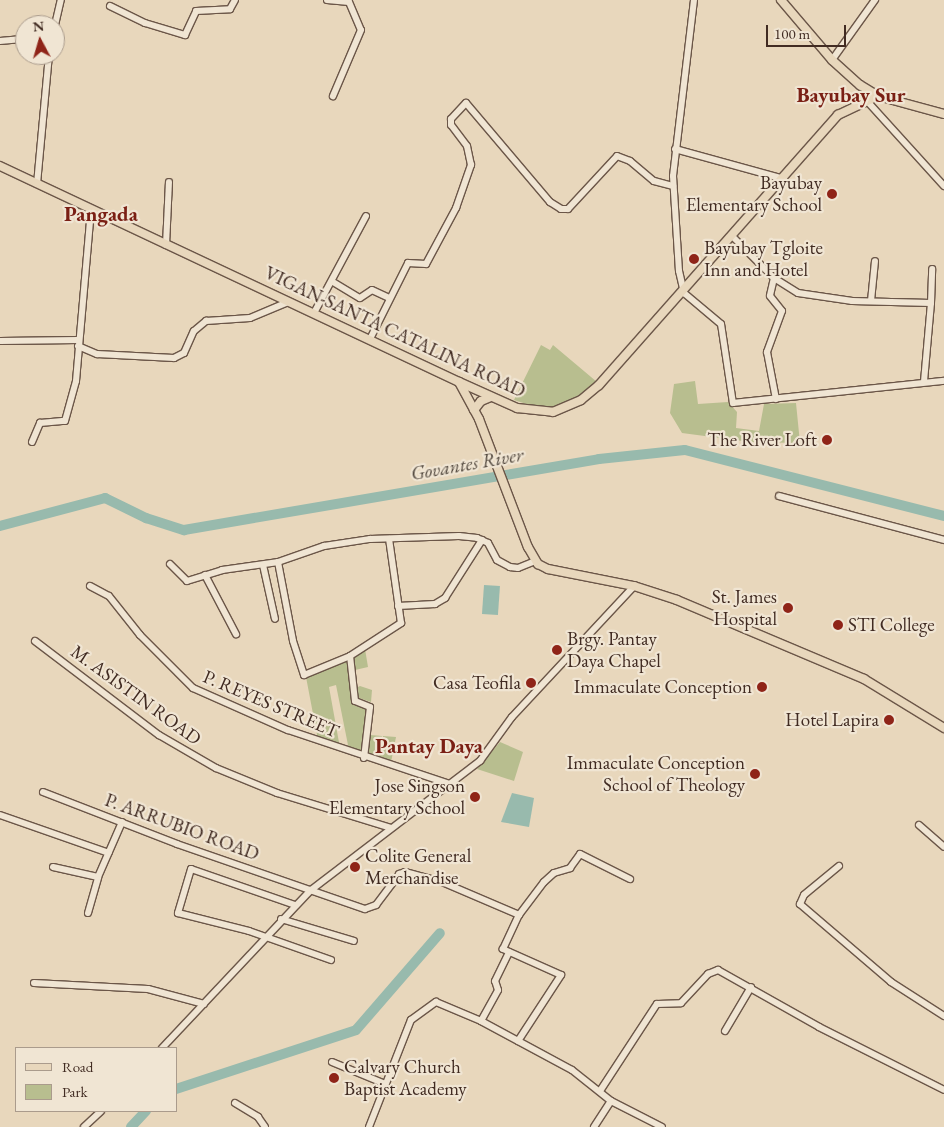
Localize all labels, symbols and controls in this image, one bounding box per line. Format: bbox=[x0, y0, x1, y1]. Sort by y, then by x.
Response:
north arrow bbox=[15, 15, 65, 65]
scale bar bbox=[769, 15, 849, 47]
text: N bbox=[32, 17, 45, 36]
text: 100 m bbox=[774, 24, 810, 43]
district label: Bayubay Sur bbox=[796, 82, 906, 108]
place label: Bayubay Elementary School bbox=[686, 172, 822, 216]
marker: Bayubay Elementary School bbox=[826, 188, 838, 200]
district label: Pangada bbox=[64, 201, 138, 227]
place label: Bayubay Tgloite Inn and Hotel bbox=[704, 237, 823, 281]
marker: Bayubay Tgloite Inn and Hotel bbox=[688, 253, 700, 265]
street label: VIGAN-SANTA CATALINA ROAD bbox=[261, 261, 529, 403]
place label: The River Loft bbox=[707, 429, 817, 451]
marker: The River Loft bbox=[821, 434, 833, 446]
water label: Govantes River bbox=[409, 442, 525, 486]
place label: St. James Hospital bbox=[712, 586, 777, 630]
marker: St. James Hospital bbox=[781, 601, 795, 615]
place label: STI College bbox=[848, 614, 935, 636]
marker: STI College bbox=[832, 619, 844, 631]
place label: Brgy. Pantay Daya Chapel bbox=[567, 628, 661, 672]
street label: M. ASISTIN ROAD bbox=[66, 640, 206, 750]
marker: Brgy. Pantay Daya Chapel bbox=[551, 644, 563, 656]
street label: P. REYES STREET bbox=[200, 665, 342, 743]
place label: Casa Teofila bbox=[433, 672, 521, 694]
place label: Immaculate Conception bbox=[574, 676, 752, 698]
marker: Casa Teofila bbox=[525, 677, 537, 689]
marker: Immaculate Conception bbox=[756, 681, 768, 693]
place label: Hotel Lapira bbox=[785, 709, 879, 731]
marker: Hotel Lapira bbox=[883, 714, 895, 726]
district label: Pantay Daya bbox=[375, 733, 483, 759]
place label: Immaculate Conception School of Theology bbox=[567, 752, 745, 796]
marker: Immaculate Conception School of Theology bbox=[749, 768, 761, 780]
place label: Jose Singson Elementary School bbox=[329, 775, 465, 819]
street label: P. ARRUBIO ROAD bbox=[102, 789, 262, 865]
marker: Jose Singson Elementary School bbox=[469, 791, 481, 803]
place label: Colite General Merchandise bbox=[365, 845, 471, 889]
marker: Colite General Merchandise bbox=[349, 861, 361, 873]
legend bbox=[15, 1047, 178, 1112]
place label: Calvary Church Baptist Academy bbox=[344, 1056, 467, 1100]
text: Road bbox=[62, 1057, 93, 1076]
marker: Calvary Church Baptist Academy bbox=[328, 1072, 340, 1084]
text: Park bbox=[62, 1082, 88, 1101]

